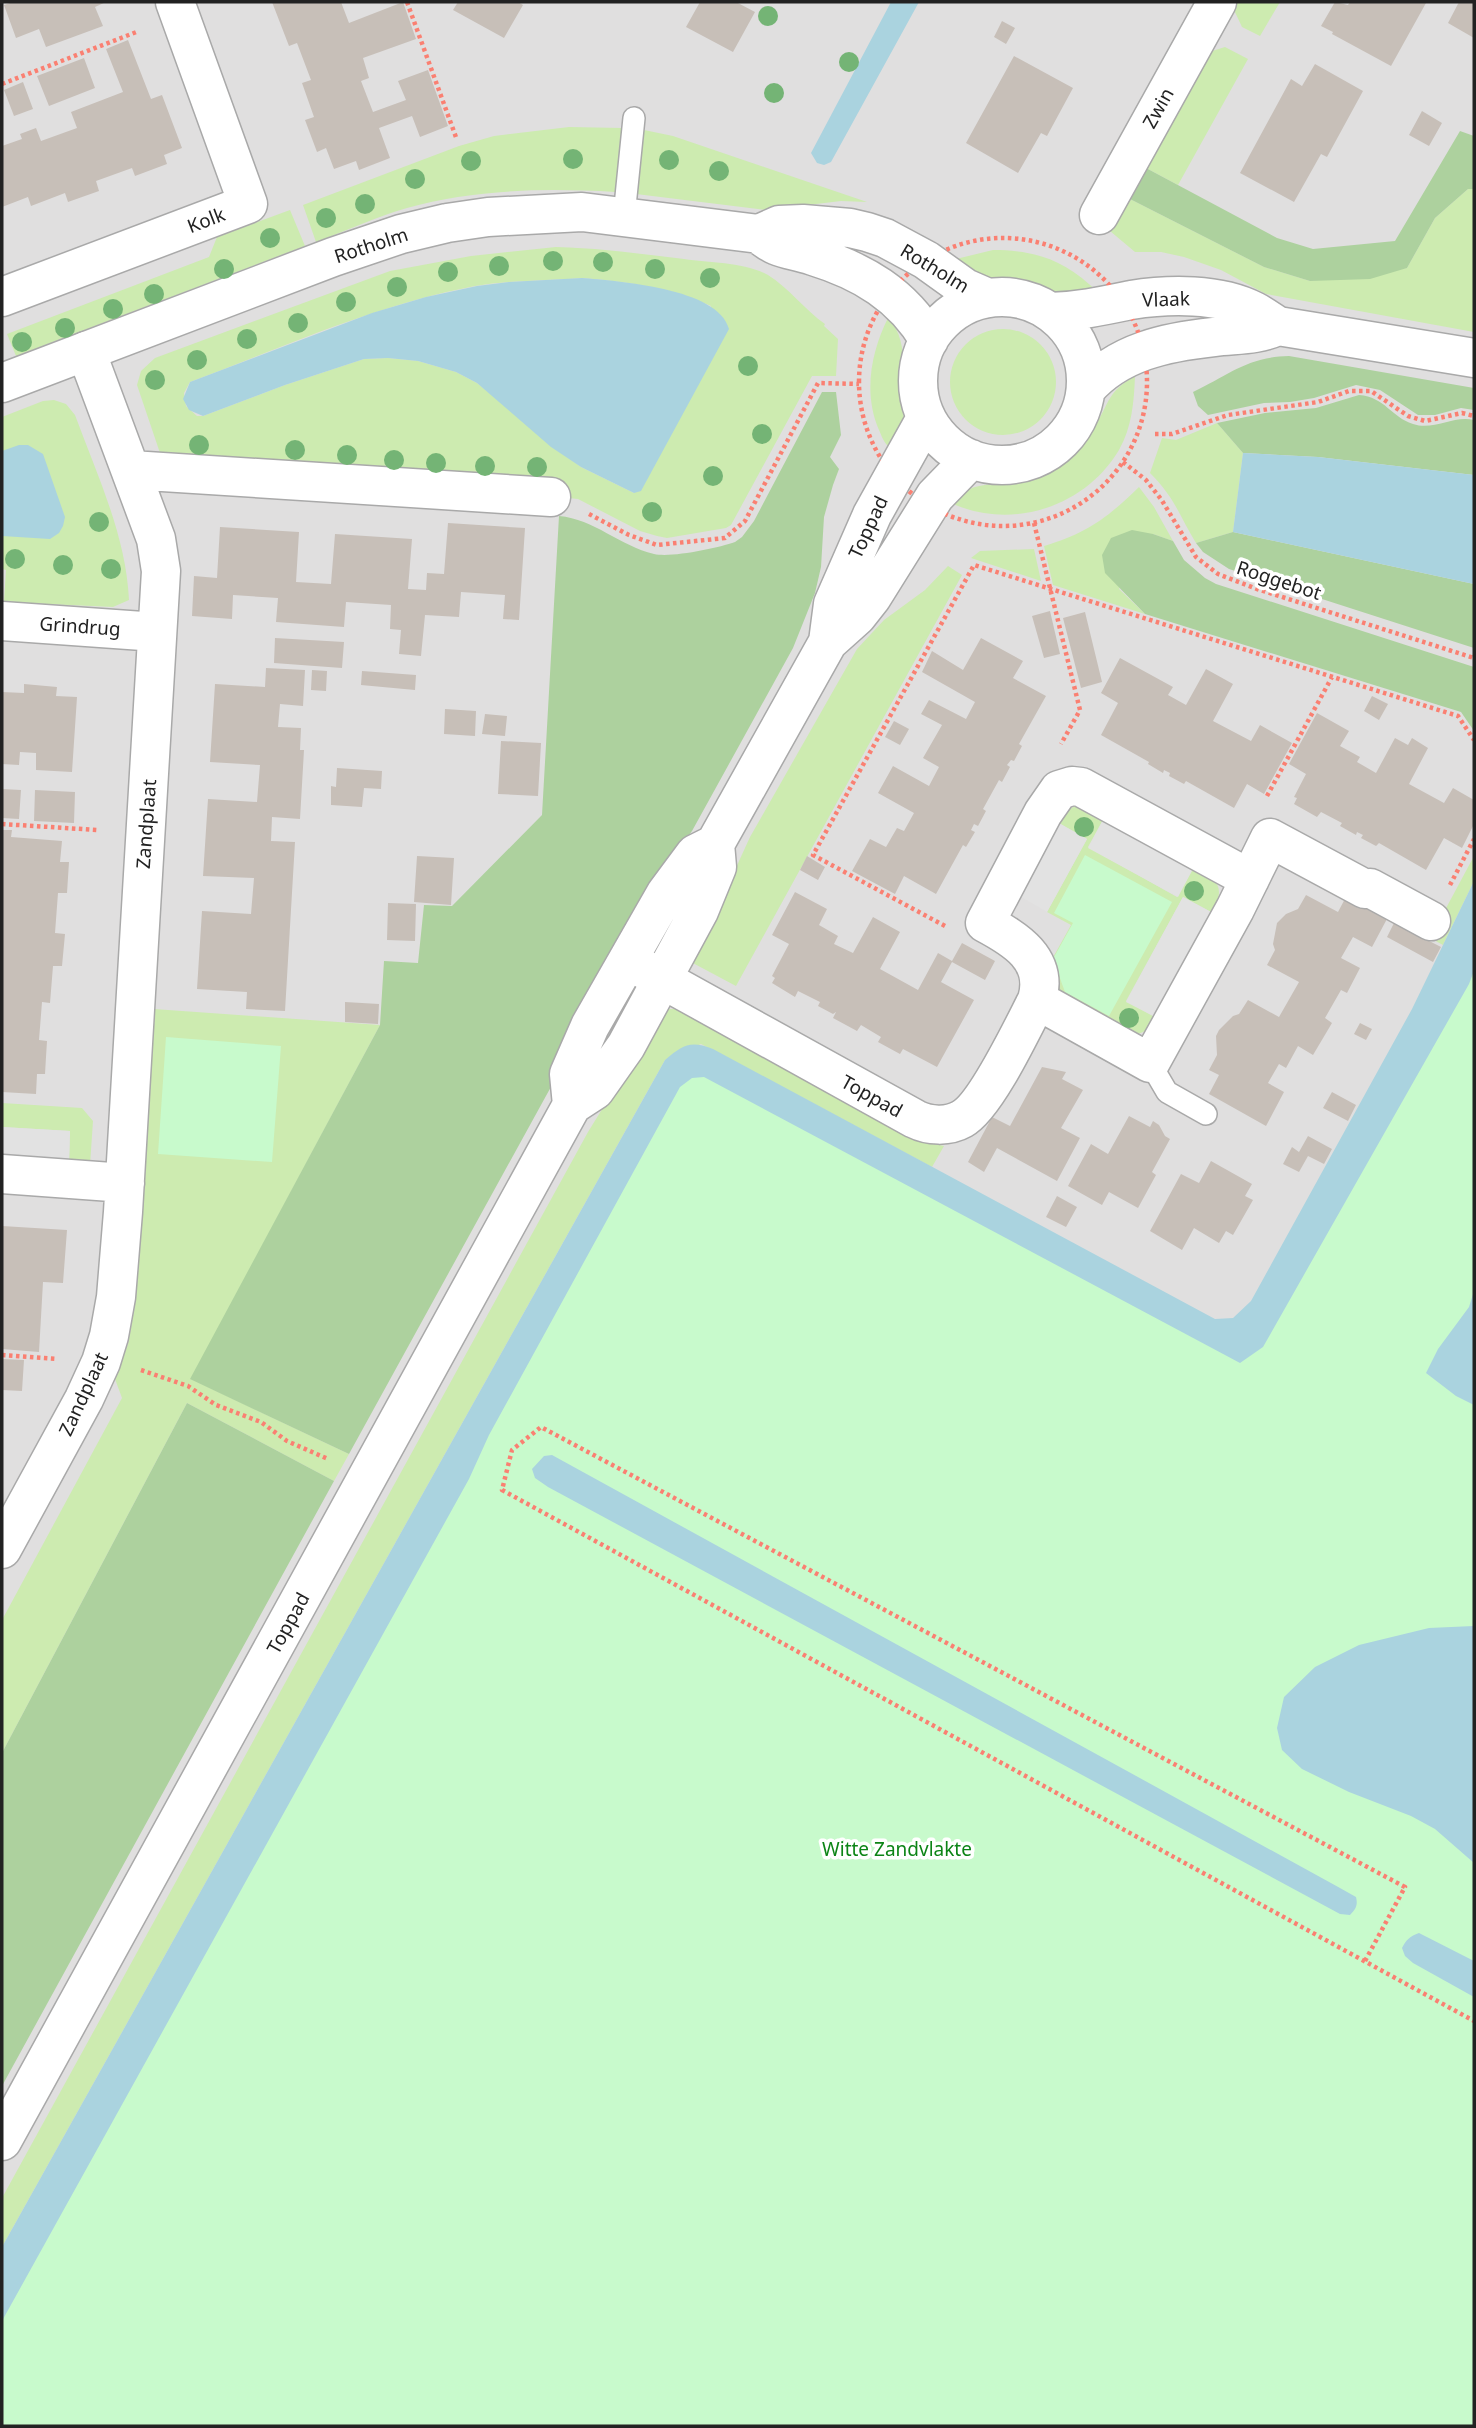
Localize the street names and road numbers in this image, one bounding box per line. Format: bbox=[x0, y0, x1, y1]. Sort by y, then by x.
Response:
street label: Zwin bbox=[1136, 83, 1180, 133]
street label: Kolk bbox=[183, 201, 229, 239]
street label: Rotholm bbox=[331, 221, 411, 269]
street label: Rotholm bbox=[896, 237, 974, 299]
street label: Vlaak bbox=[1142, 285, 1190, 313]
street label: Toppad bbox=[842, 491, 894, 563]
street label: Roggebot bbox=[1233, 554, 1325, 606]
street label: Grindrug bbox=[39, 610, 121, 642]
street label: Zandplaat bbox=[130, 778, 162, 870]
street label: Toppad bbox=[837, 1069, 907, 1123]
street label: Zandplaat bbox=[52, 1348, 114, 1440]
street label: Toppad bbox=[261, 1588, 315, 1658]

